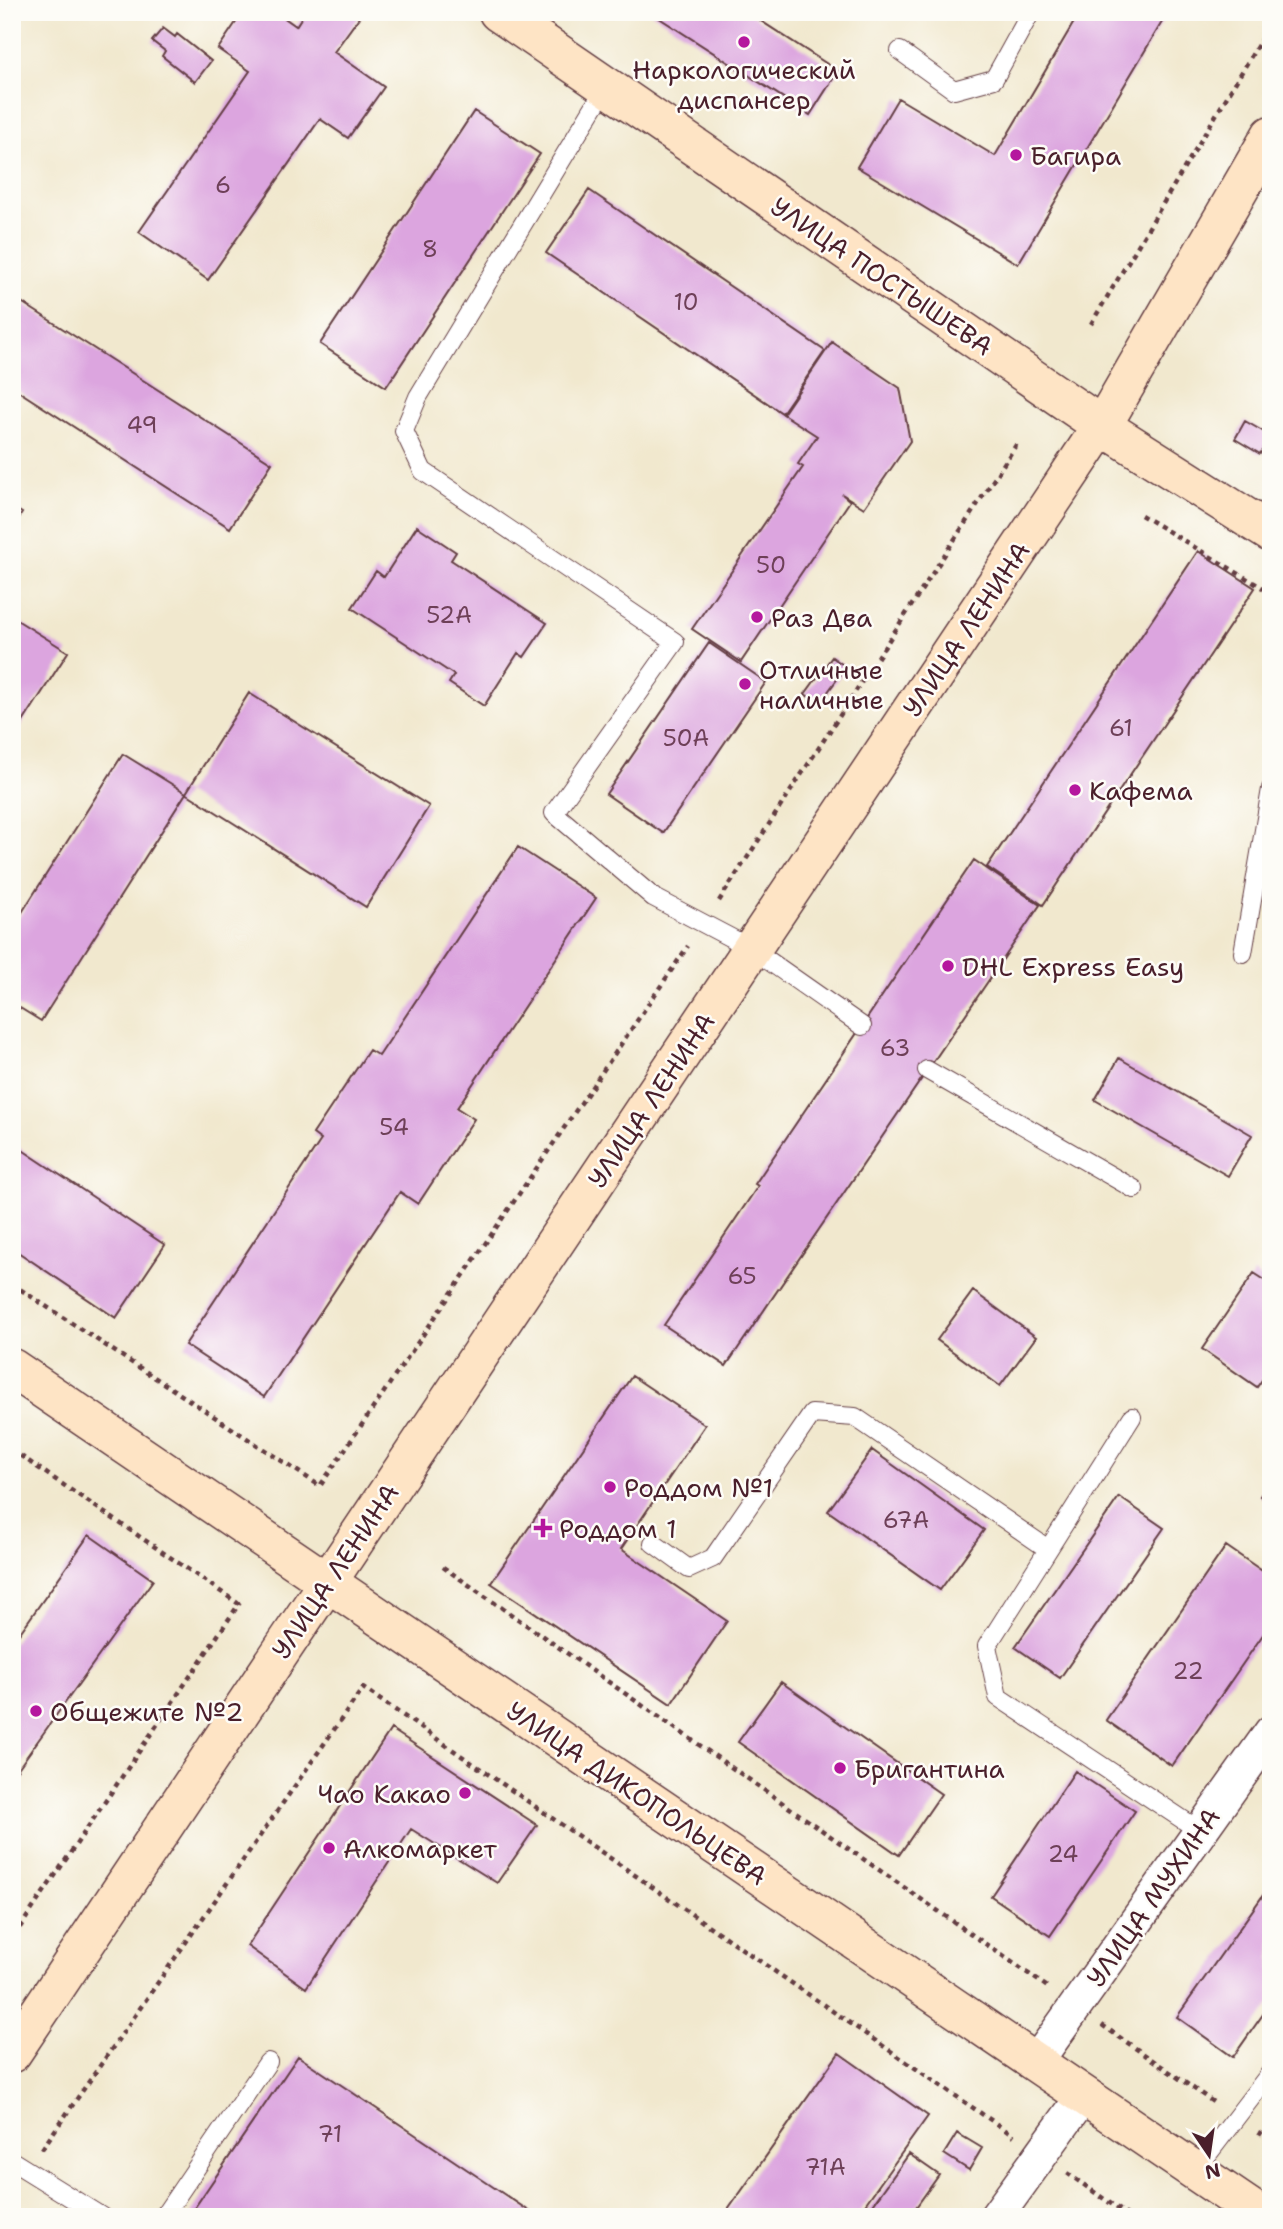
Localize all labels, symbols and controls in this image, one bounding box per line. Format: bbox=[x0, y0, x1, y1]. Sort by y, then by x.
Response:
marker: Наркологический диспансер bbox=[736, 34, 752, 50]
place label: Наркологический диспансер bbox=[632, 52, 856, 117]
place label: Багира bbox=[1030, 138, 1121, 173]
marker: Багира bbox=[1008, 147, 1024, 163]
house number: 6 bbox=[215, 170, 231, 200]
street label: УЛИЦА ПОСТЫШЕВА bbox=[764, 189, 1000, 363]
house number: 8 bbox=[422, 234, 438, 264]
house number: 10 bbox=[673, 287, 699, 317]
house number: 49 bbox=[126, 410, 158, 440]
street label: УЛИЦА ЛЕНИНА bbox=[894, 535, 1038, 723]
house number: 50 bbox=[756, 550, 786, 580]
house number: 52А bbox=[426, 600, 472, 630]
place label: Раз Два bbox=[771, 600, 872, 635]
marker: Раз Два bbox=[749, 609, 765, 625]
place label: Отличные наличные bbox=[759, 652, 884, 717]
marker: Отличные наличные bbox=[737, 676, 753, 692]
house number: 61 bbox=[1109, 713, 1133, 743]
house number: 50А bbox=[663, 723, 709, 753]
place label: Кафема bbox=[1089, 773, 1193, 808]
marker: Кафема bbox=[1067, 782, 1083, 798]
place label: DHL Express Easy bbox=[962, 949, 1184, 984]
marker: DHL Express Easy bbox=[940, 958, 956, 974]
street label: УЛИЦА ЛЕНИНА bbox=[579, 1006, 723, 1194]
house number: 63 bbox=[880, 1033, 910, 1063]
house number: 54 bbox=[379, 1112, 409, 1142]
house number: 65 bbox=[727, 1261, 757, 1291]
place label: Роддом №1 bbox=[624, 1470, 773, 1505]
street label: УЛИЦА ЛЕНИНА bbox=[263, 1477, 407, 1665]
marker: Роддом №1 bbox=[602, 1479, 618, 1495]
house number: 67А bbox=[883, 1505, 929, 1535]
place label: Роддом 1 bbox=[559, 1511, 677, 1546]
marker: Роддом 1 bbox=[533, 1518, 553, 1538]
house number: 22 bbox=[1172, 1656, 1204, 1686]
street label: УЛИЦА ДИКОПОЛЬЦЕВА bbox=[500, 1693, 774, 1893]
place label: Общежите №2 bbox=[50, 1694, 244, 1729]
marker: Общежите №2 bbox=[28, 1703, 44, 1719]
place label: Бригантина bbox=[854, 1751, 1005, 1786]
marker: Бригантина bbox=[832, 1760, 848, 1776]
place label: Чао Какао bbox=[317, 1776, 451, 1811]
marker: Чао Какао bbox=[457, 1785, 473, 1801]
street label: УЛИЦА МУХИНА bbox=[1078, 1801, 1228, 1993]
place label: Алкомаркет bbox=[343, 1831, 497, 1866]
house number: 24 bbox=[1048, 1839, 1078, 1869]
marker: Алкомаркет bbox=[321, 1840, 337, 1856]
house number: 71 bbox=[318, 2119, 342, 2149]
north arrow bbox=[1174, 2120, 1244, 2190]
house number: 71А bbox=[804, 2152, 846, 2182]
text: N bbox=[1203, 2157, 1223, 2185]

